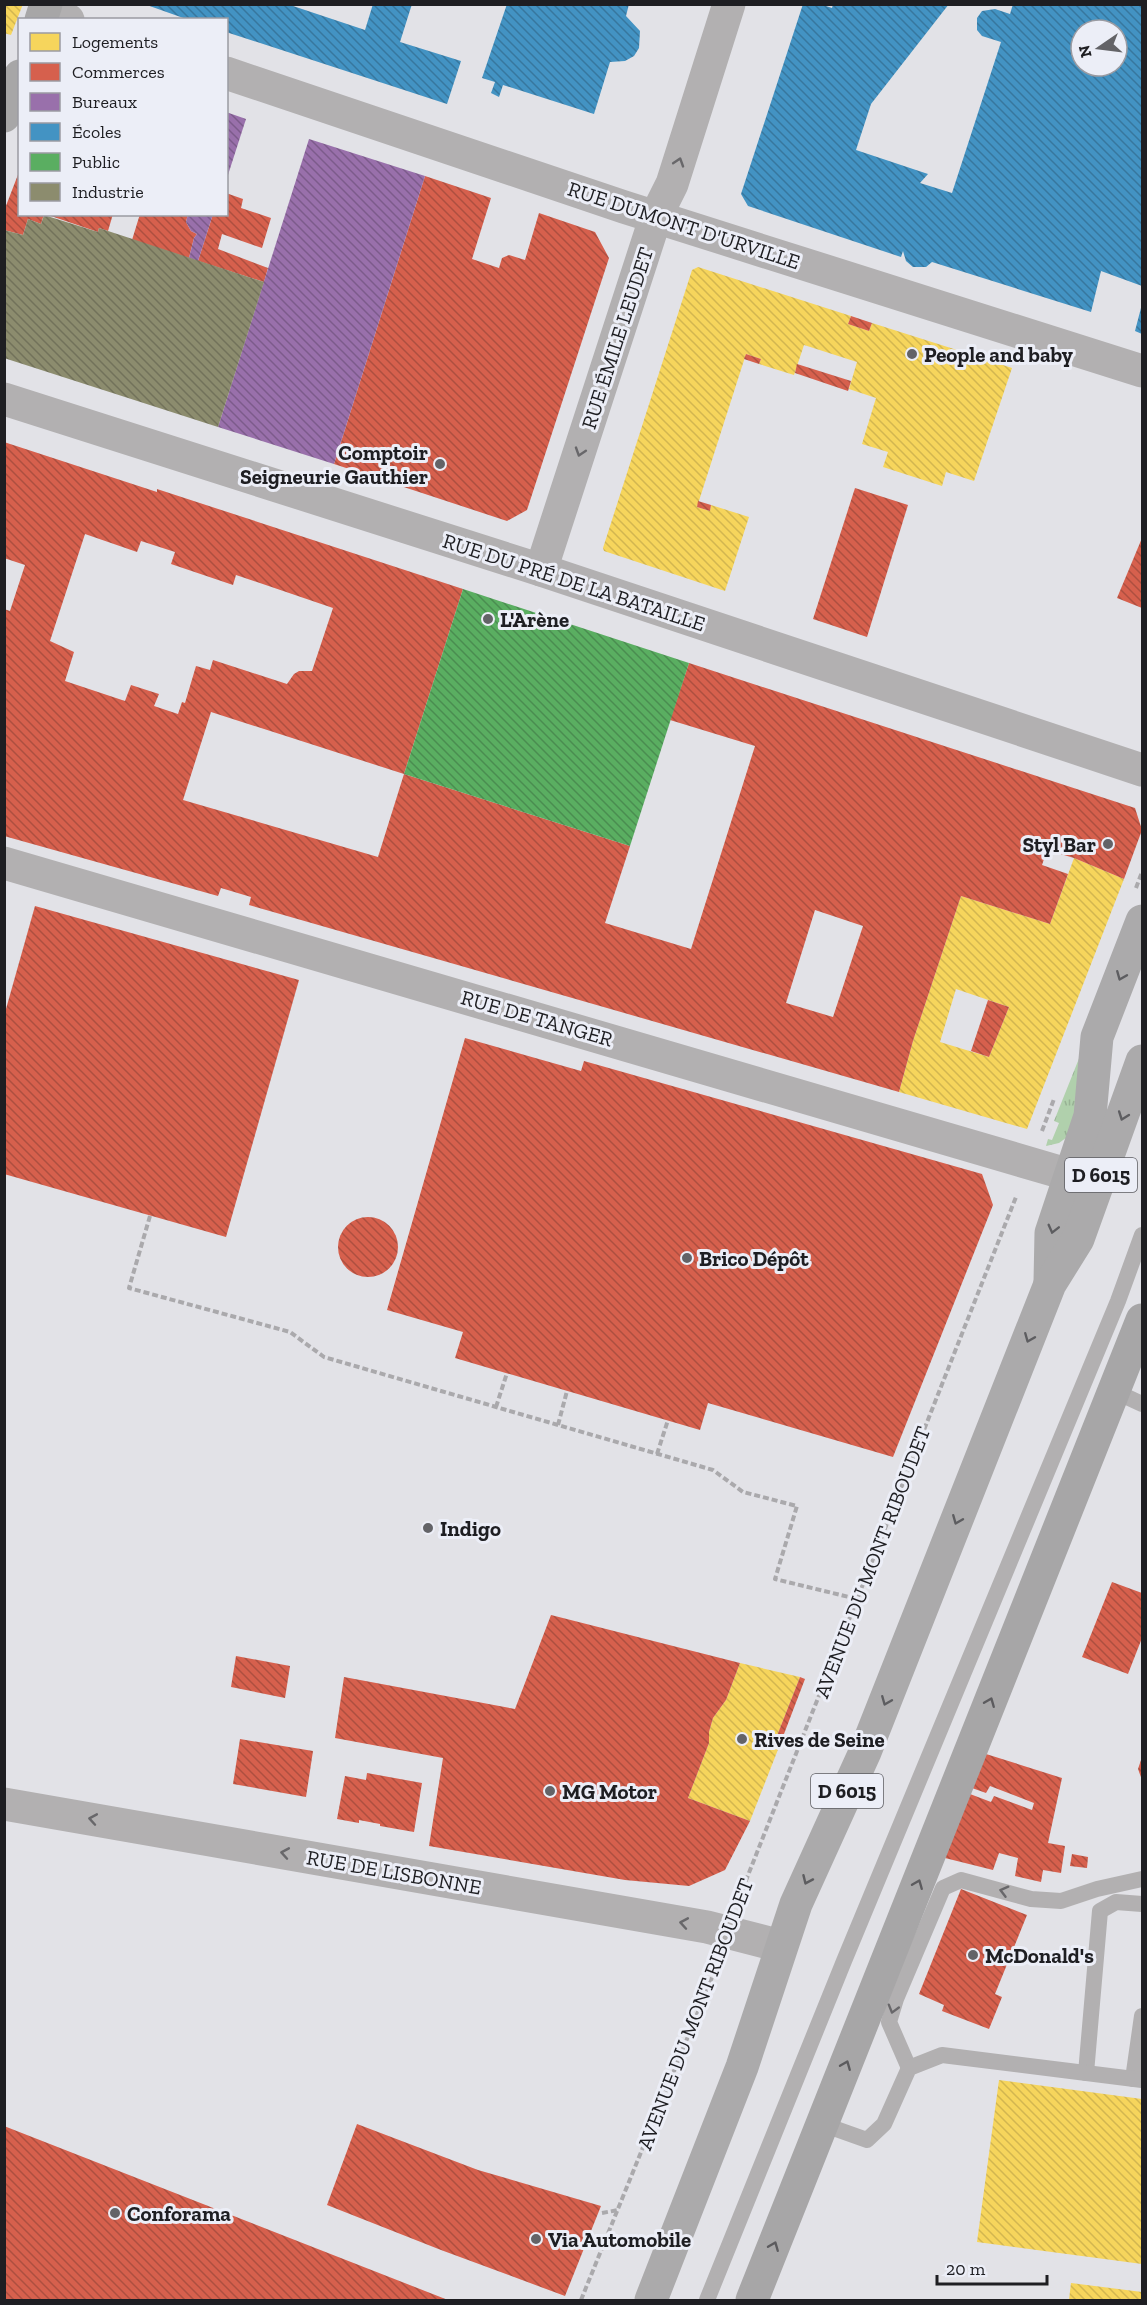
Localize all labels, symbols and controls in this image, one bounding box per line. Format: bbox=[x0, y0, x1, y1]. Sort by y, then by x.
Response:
legend bbox=[18, 18, 228, 216]
north arrow bbox=[1069, 18, 1129, 78]
text: Logements bbox=[72, 31, 158, 53]
text: N bbox=[1074, 43, 1096, 60]
text: Commerces bbox=[72, 61, 165, 83]
text: Bureaux bbox=[72, 91, 137, 113]
text: Écoles bbox=[72, 121, 121, 143]
text: Public bbox=[72, 151, 120, 173]
one-way arrow bbox=[672, 157, 684, 168]
street label: RUE DUMONT D'URVILLE bbox=[565, 176, 803, 274]
text: Industrie bbox=[72, 181, 144, 203]
street label: RUE ÉMILE LEUDET bbox=[576, 244, 658, 432]
place label: People and baby bbox=[924, 342, 1073, 367]
marker: People and baby bbox=[905, 347, 919, 361]
place label: Comptoir Seigneurie Gauthier bbox=[240, 440, 428, 489]
one-way arrow bbox=[575, 446, 587, 457]
marker: Comptoir Seigneurie Gauthier bbox=[433, 457, 447, 471]
street label: RUE DU PRÉ DE LA BATAILLE bbox=[440, 528, 708, 636]
place label: L'Arène bbox=[500, 607, 569, 632]
marker: L'Arène bbox=[481, 612, 495, 626]
place label: Styl Bar bbox=[1022, 832, 1096, 857]
marker: Styl Bar bbox=[1101, 837, 1115, 851]
one-way arrow bbox=[1116, 970, 1128, 981]
street label: RUE DE TANGER bbox=[458, 984, 616, 1052]
one-way arrow bbox=[1117, 1110, 1130, 1121]
road number: D 6015 bbox=[1065, 1158, 1137, 1192]
one-way arrow bbox=[1048, 1223, 1061, 1233]
place label: Brico Dépôt bbox=[699, 1246, 809, 1271]
marker: Brico Dépôt bbox=[680, 1251, 694, 1265]
one-way arrow bbox=[1024, 1332, 1036, 1343]
street label: AVENUE DU MONT RIBOUDET bbox=[809, 1423, 935, 1701]
one-way arrow bbox=[952, 1514, 964, 1525]
place label: Indigo bbox=[440, 1516, 501, 1541]
marker: Indigo bbox=[421, 1521, 435, 1535]
one-way arrow bbox=[881, 1695, 893, 1706]
one-way arrow bbox=[983, 1698, 995, 1709]
place label: Rives de Seine bbox=[754, 1727, 885, 1752]
marker: Rives de Seine bbox=[735, 1732, 749, 1746]
road number: D 6015 bbox=[811, 1774, 883, 1808]
place label: MG Motor bbox=[562, 1779, 657, 1804]
marker: MG Motor bbox=[543, 1784, 557, 1798]
one-way arrow bbox=[88, 1813, 98, 1826]
street label: RUE DE LISBONNE bbox=[305, 1844, 483, 1900]
one-way arrow bbox=[280, 1847, 290, 1860]
one-way arrow bbox=[802, 1873, 814, 1884]
street label: AVENUE DU MONT RIBOUDET bbox=[632, 1875, 758, 2153]
one-way arrow bbox=[911, 1879, 923, 1890]
one-way arrow bbox=[999, 1886, 1009, 1899]
one-way arrow bbox=[679, 1917, 689, 1930]
place label: McDonald's bbox=[985, 1943, 1094, 1968]
marker: McDonald's bbox=[966, 1948, 980, 1962]
one-way arrow bbox=[888, 2003, 900, 2014]
one-way arrow bbox=[839, 2060, 851, 2071]
place label: Conforama bbox=[127, 2201, 231, 2226]
marker: Conforama bbox=[108, 2206, 122, 2220]
place label: Via Automobile bbox=[548, 2227, 691, 2252]
marker: Via Automobile bbox=[529, 2232, 543, 2246]
one-way arrow bbox=[767, 2241, 779, 2252]
scale bar bbox=[937, 2248, 1046, 2286]
text: 20 m bbox=[946, 2258, 986, 2280]

